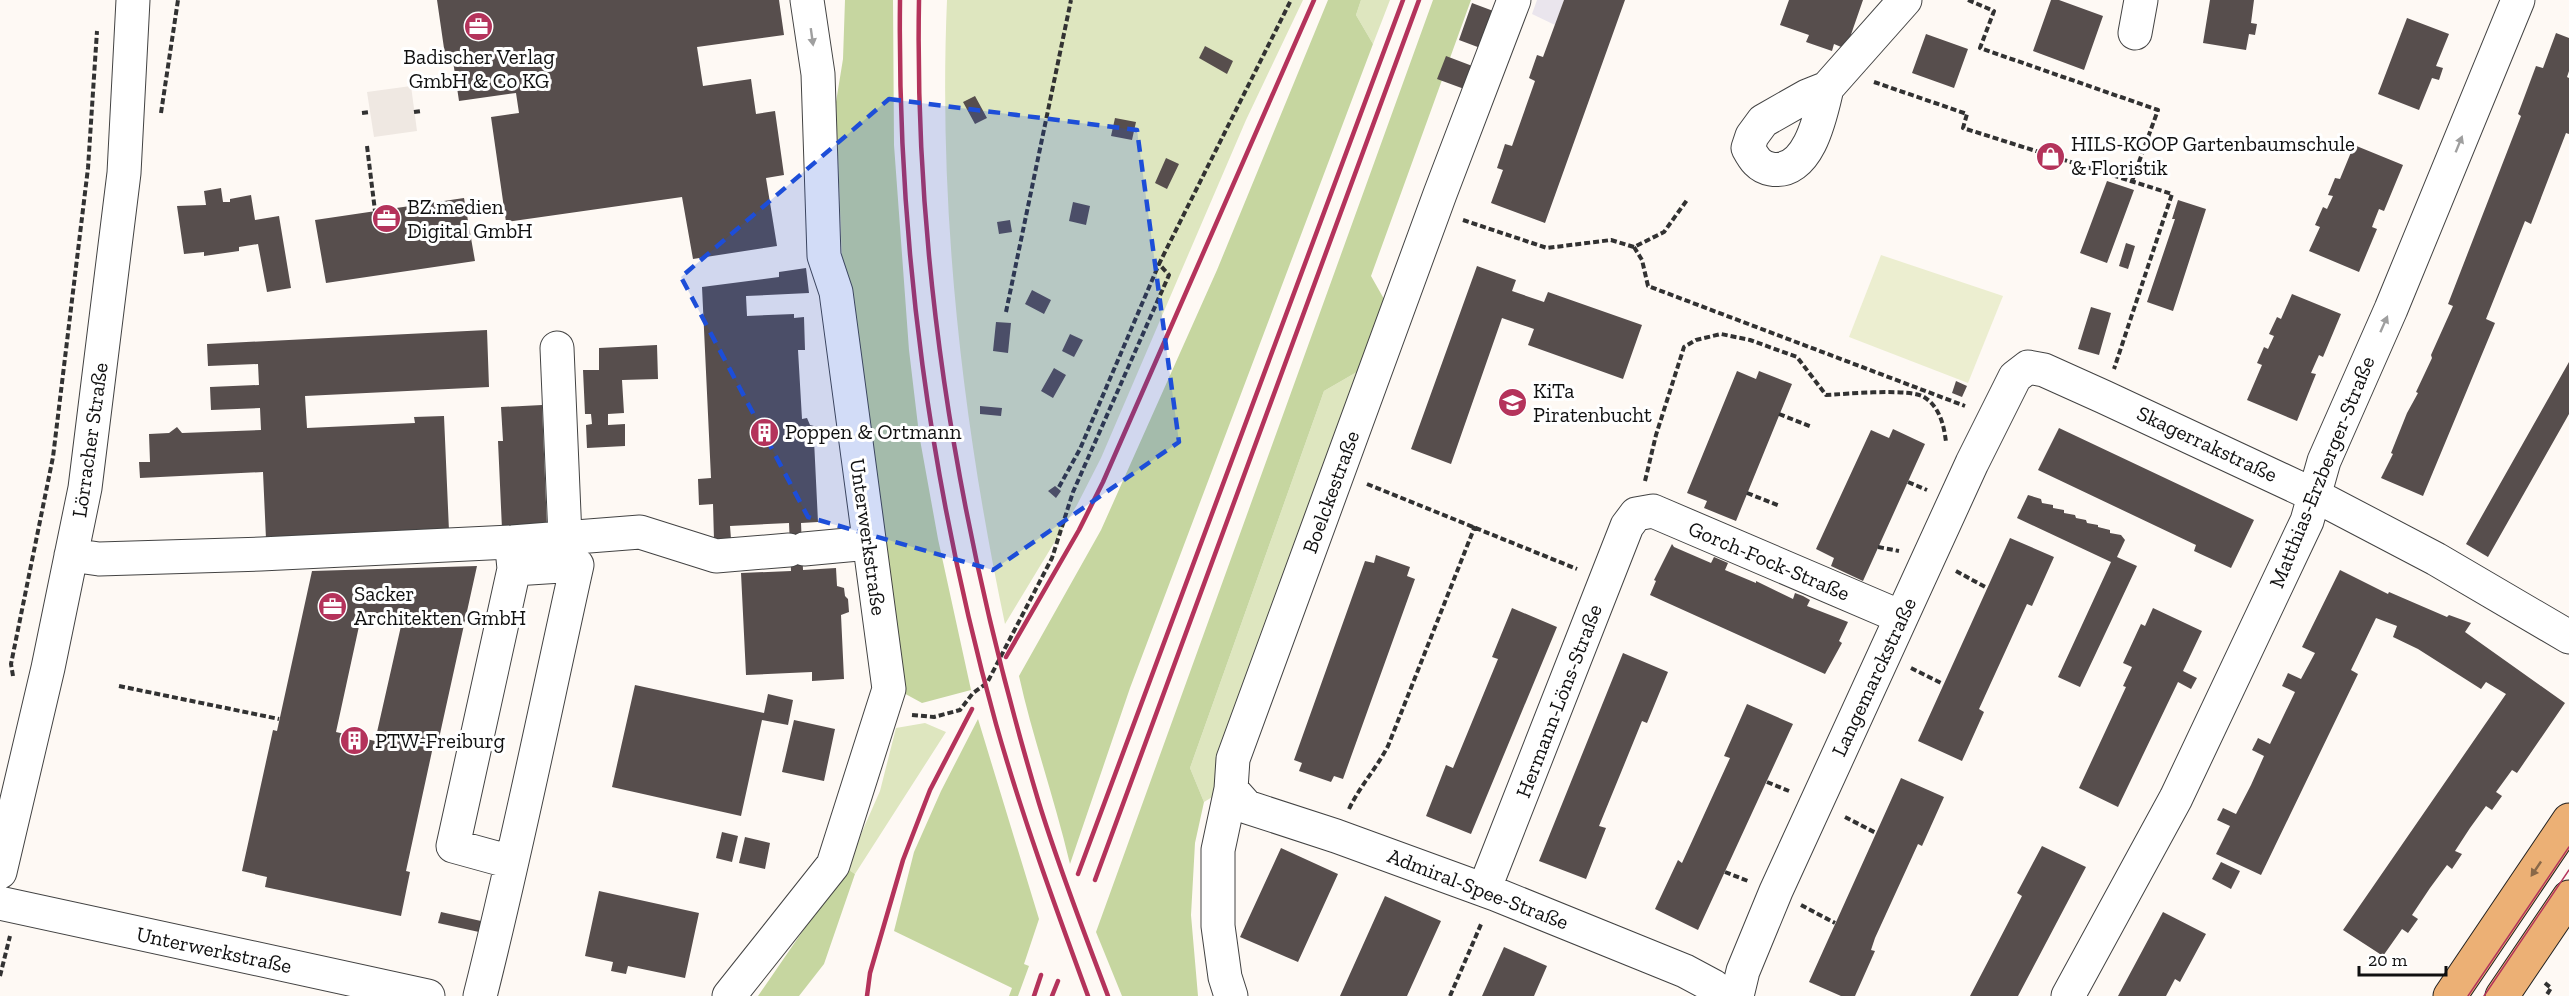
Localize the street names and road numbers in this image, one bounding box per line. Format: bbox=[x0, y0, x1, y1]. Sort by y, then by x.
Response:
street label: Matthias-Erzberger-Straße bbox=[2264, 352, 2380, 591]
street label: Lörracher Straße bbox=[66, 361, 113, 519]
street label: Skagerrakstraße bbox=[2133, 400, 2281, 487]
street label: Boelckestraße bbox=[1297, 427, 1364, 557]
street label: Unterwerkstraße bbox=[845, 457, 892, 617]
street label: Gorch-Fock-Straße bbox=[1685, 515, 1854, 606]
street label: Langemarckstraße bbox=[1826, 593, 1921, 760]
street label: Hermann-Löns-Straße bbox=[1510, 600, 1607, 801]
street label: Admiral-Spee-Straße bbox=[1384, 843, 1572, 935]
street label: Unterwerkstraße bbox=[134, 921, 294, 978]

